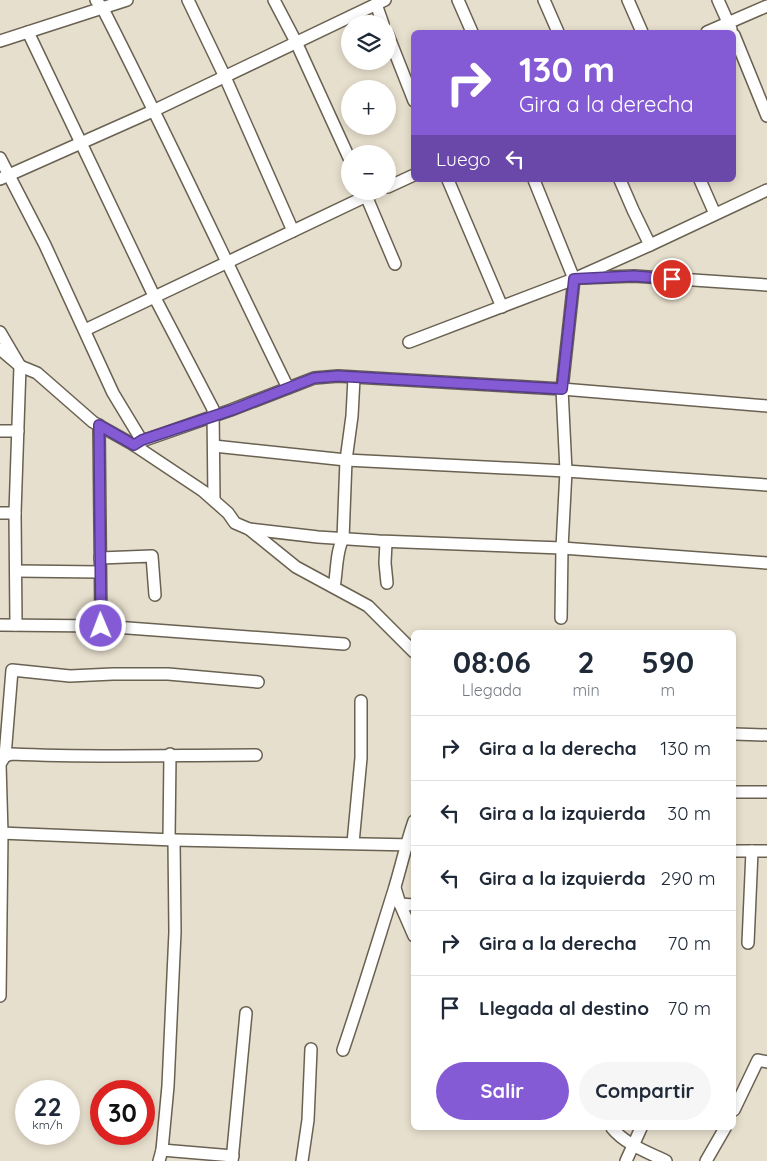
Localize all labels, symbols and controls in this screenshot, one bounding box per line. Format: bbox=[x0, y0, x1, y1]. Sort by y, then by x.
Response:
map controls bbox=[341, 15, 396, 200]
button: layers bbox=[341, 15, 396, 70]
text: 130 m bbox=[519, 47, 615, 91]
icon: right bbox=[436, 50, 501, 115]
button: + bbox=[341, 80, 396, 135]
text: Gira a la derecha bbox=[519, 90, 694, 118]
button: − bbox=[341, 145, 396, 200]
icon: left bbox=[501, 145, 529, 173]
text: Luego bbox=[436, 147, 491, 171]
pin bbox=[651, 258, 693, 300]
icon: arrive bbox=[658, 265, 686, 293]
position arrow bbox=[74, 599, 126, 651]
text: 08:06 bbox=[453, 643, 531, 681]
text: 2 bbox=[578, 643, 595, 681]
text: 590 bbox=[641, 643, 694, 681]
text: Llegada bbox=[462, 680, 522, 700]
text: min bbox=[573, 680, 600, 700]
text: m bbox=[661, 680, 675, 700]
icon: right bbox=[436, 734, 464, 762]
text: Gira a la derecha bbox=[479, 736, 637, 760]
text: 130 m bbox=[660, 736, 711, 760]
icon: left bbox=[436, 799, 464, 827]
text: Gira a la izquierda bbox=[479, 801, 646, 825]
text: 30 m bbox=[667, 801, 711, 825]
icon: left bbox=[436, 864, 464, 892]
text: Gira a la izquierda bbox=[479, 866, 646, 890]
text: 290 m bbox=[661, 866, 716, 890]
icon: right bbox=[436, 929, 464, 957]
text: Gira a la derecha bbox=[479, 931, 637, 955]
text: 70 m bbox=[667, 931, 711, 955]
icon: arrive bbox=[436, 994, 464, 1022]
text: Llegada al destino bbox=[479, 996, 649, 1020]
text: 70 m bbox=[667, 996, 711, 1020]
button: Salir bbox=[436, 1062, 569, 1120]
button: Compartir bbox=[579, 1062, 711, 1120]
speed limit sign: 30 bbox=[90, 1080, 155, 1145]
text: 22 bbox=[33, 1091, 62, 1122]
text: km/h bbox=[32, 1117, 63, 1132]

